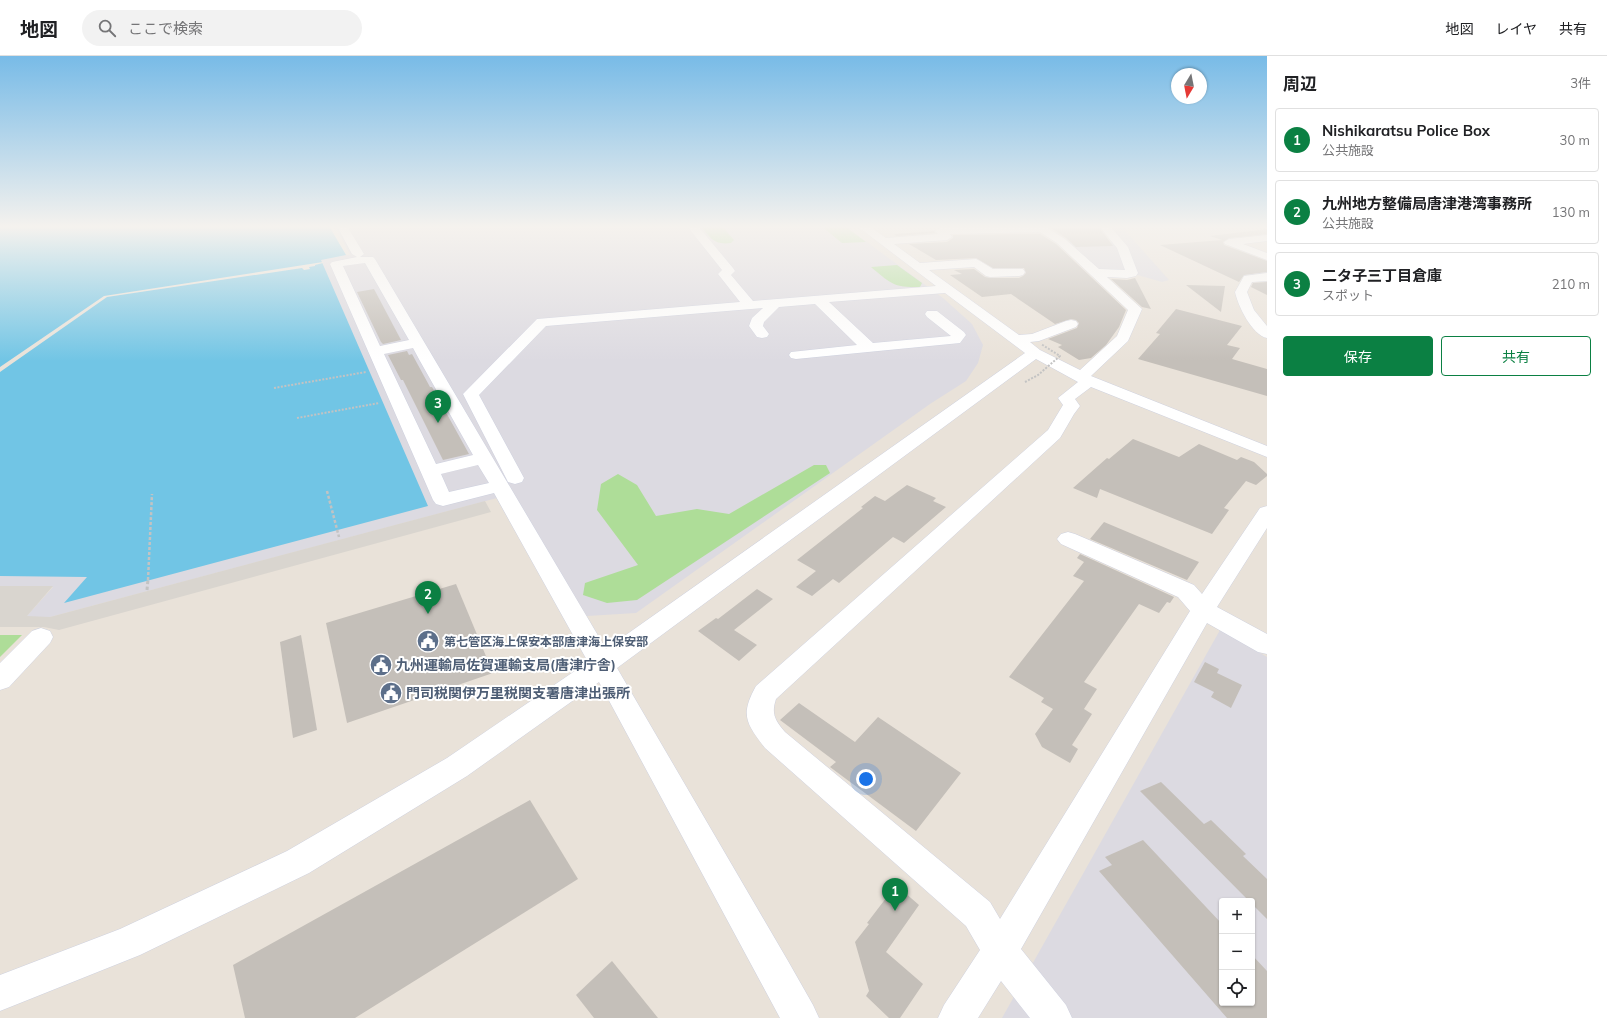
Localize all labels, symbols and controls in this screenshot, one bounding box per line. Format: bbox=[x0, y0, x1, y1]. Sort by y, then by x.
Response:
search box bbox=[82, 10, 362, 46]
text: 地図 bbox=[20, 17, 58, 41]
icon: search bbox=[96, 17, 118, 39]
text: ここで検索 bbox=[128, 19, 203, 38]
text: 地図 bbox=[1445, 20, 1473, 38]
text: レイヤ bbox=[1495, 20, 1537, 38]
text: 共有 bbox=[1559, 20, 1587, 38]
north arrow bbox=[1171, 68, 1207, 104]
text: 周辺 bbox=[1283, 73, 1317, 94]
text: 3件 bbox=[1570, 75, 1591, 91]
text: Nishikaratsu Police Box bbox=[1322, 121, 1490, 140]
text: 1 bbox=[1293, 132, 1301, 148]
text: 30 m bbox=[1560, 132, 1590, 148]
text: 公共施設 bbox=[1322, 142, 1374, 158]
text: 九州地方整備局唐津港湾事務所 bbox=[1322, 194, 1532, 213]
text: 2 bbox=[1293, 204, 1301, 220]
text: 130 m bbox=[1552, 204, 1590, 220]
text: 公共施設 bbox=[1322, 215, 1374, 231]
text: 二タ子三丁目倉庫 bbox=[1322, 266, 1442, 285]
text: 3 bbox=[1293, 276, 1301, 292]
text: 210 m bbox=[1552, 276, 1590, 292]
text: スポット bbox=[1322, 287, 1374, 303]
button: 保存 bbox=[1283, 336, 1433, 376]
button: 共有 bbox=[1441, 336, 1591, 376]
pin: 3 bbox=[425, 390, 451, 423]
pin: 2 bbox=[415, 581, 441, 614]
public building icon: 第七管区海上保安本部唐津海上保安部 bbox=[415, 628, 441, 654]
place label: 第七管区海上保安本部唐津海上保安部 bbox=[444, 634, 648, 649]
public building icon: 九州運輸局佐賀運輸支局(唐津庁舎) bbox=[368, 652, 394, 678]
place label: 九州運輸局佐賀運輸支局(唐津庁舎) bbox=[396, 656, 616, 674]
public building icon: 門司税関伊万里税関支署唐津出張所 bbox=[378, 680, 404, 706]
place label: 門司税関伊万里税関支署唐津出張所 bbox=[406, 684, 630, 702]
your location bbox=[856, 769, 876, 789]
pin: 1 bbox=[882, 878, 908, 911]
map controls bbox=[1219, 898, 1255, 1006]
button: + bbox=[1219, 898, 1255, 934]
button: − bbox=[1219, 934, 1255, 970]
button: locate bbox=[1219, 970, 1255, 1006]

